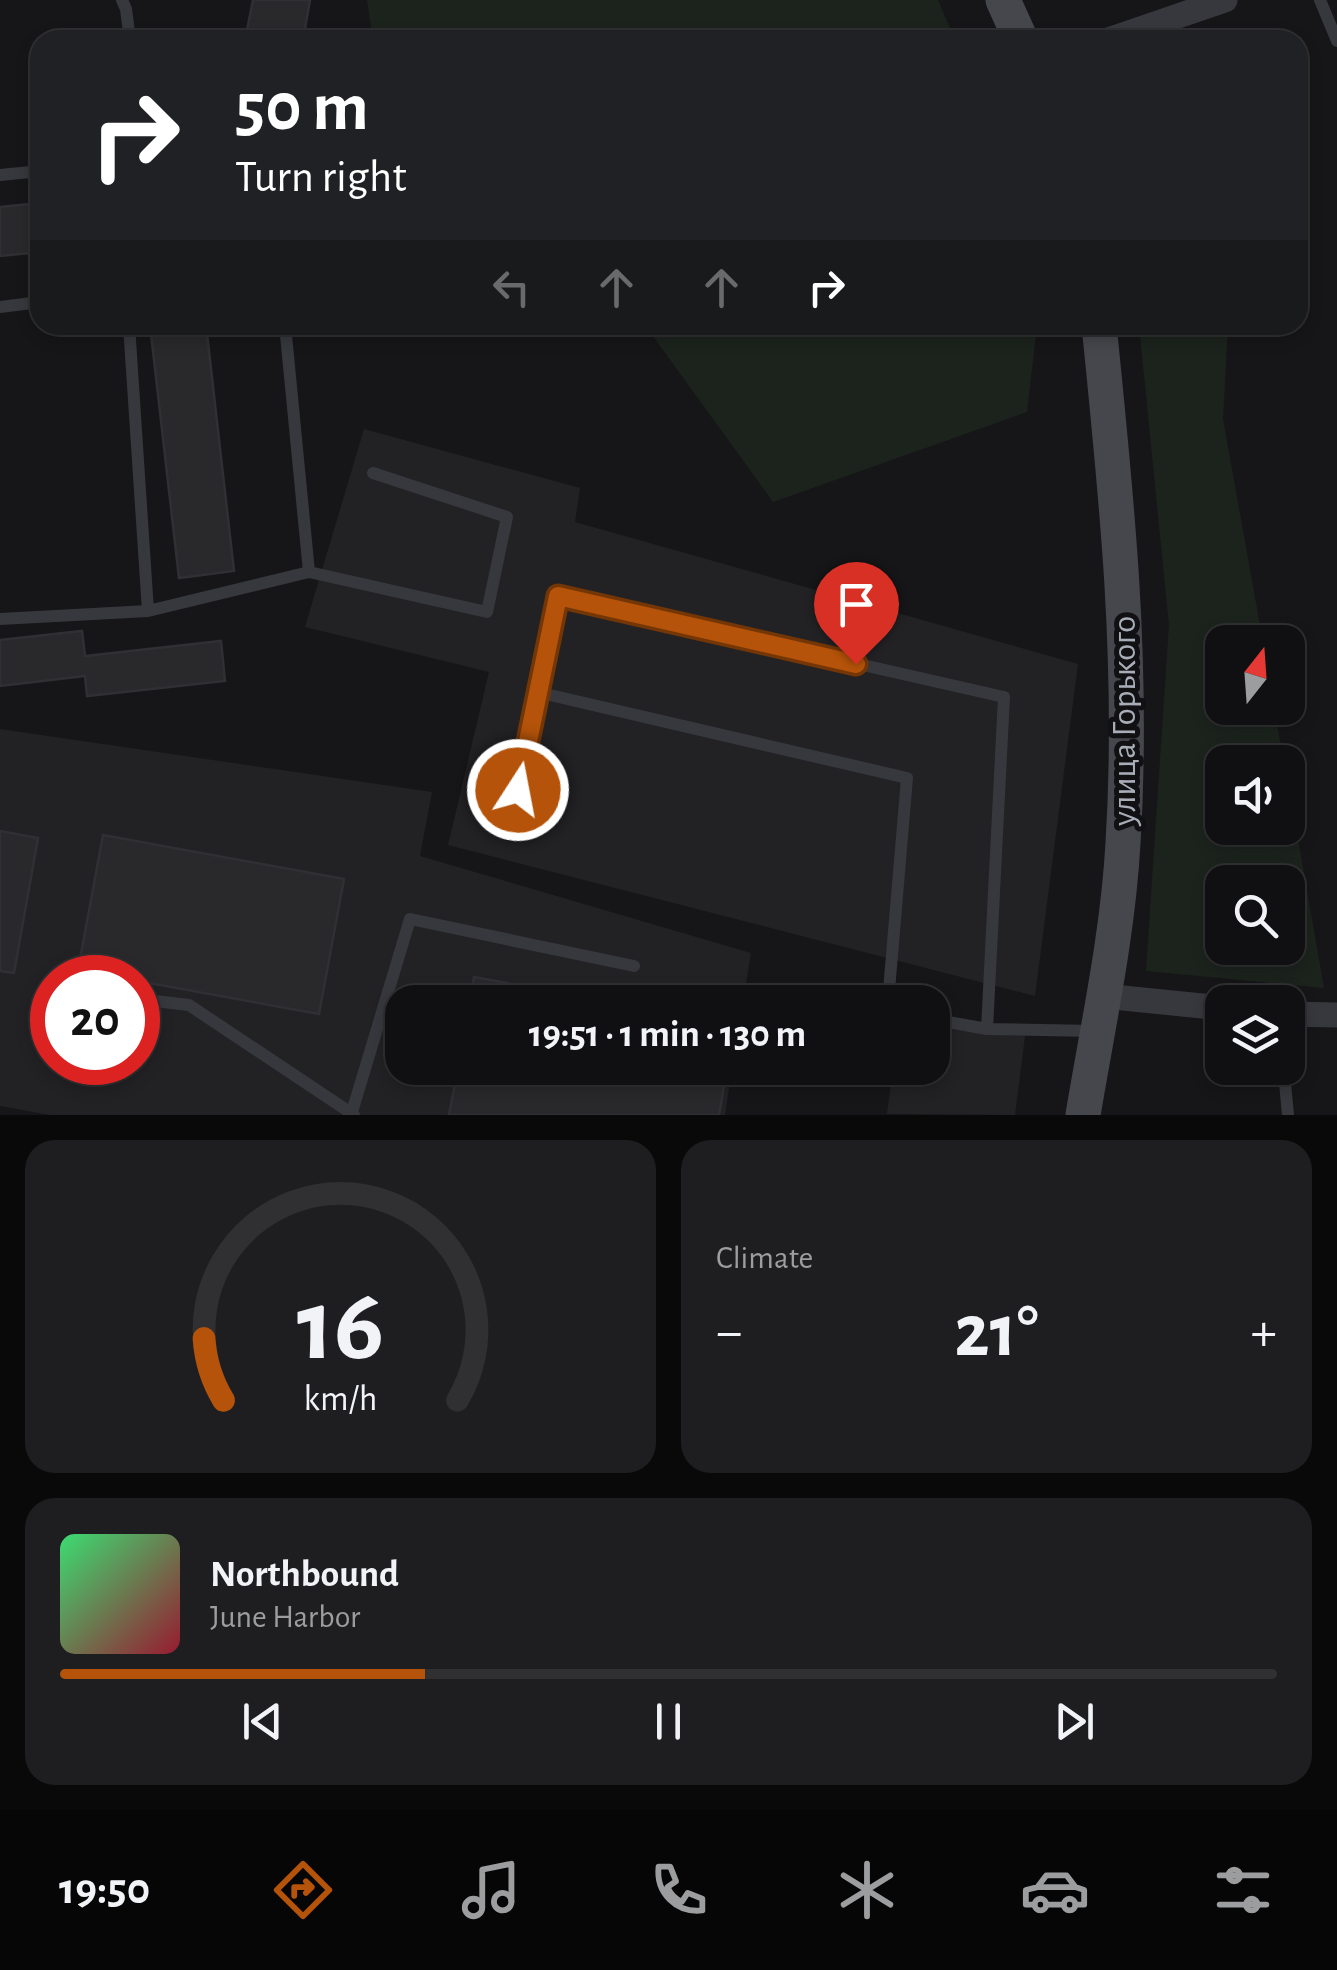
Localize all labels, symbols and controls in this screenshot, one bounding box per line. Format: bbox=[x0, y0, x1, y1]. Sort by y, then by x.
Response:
icon: right bbox=[70, 70, 200, 200]
text: 50 m bbox=[235, 73, 369, 143]
text: Turn right bbox=[235, 155, 407, 200]
icon: left bbox=[484, 260, 539, 315]
icon: ahead bbox=[589, 260, 644, 315]
icon: ahead bbox=[694, 260, 749, 315]
icon: right bbox=[799, 260, 854, 315]
pin bbox=[814, 562, 899, 665]
icon: arrive bbox=[829, 577, 884, 632]
street label: улица Горького bbox=[1107, 616, 1142, 827]
north arrow bbox=[1205, 625, 1305, 725]
map controls bbox=[1205, 625, 1305, 1085]
position arrow bbox=[466, 738, 570, 842]
button: sound bbox=[1205, 745, 1305, 845]
button: search bbox=[1205, 865, 1305, 965]
speed limit sign: 20 bbox=[30, 955, 160, 1085]
button: layers bbox=[1205, 985, 1305, 1085]
text: 19:51 · 1 min · 130 m bbox=[529, 1016, 806, 1054]
text: Climate bbox=[716, 1242, 813, 1274]
text: 16 bbox=[297, 1275, 384, 1379]
text: 21° bbox=[954, 1295, 1039, 1370]
text: − bbox=[716, 1305, 742, 1360]
text: + bbox=[1251, 1305, 1277, 1360]
text: km/h bbox=[304, 1381, 377, 1417]
text: Northbound bbox=[210, 1556, 399, 1594]
text: June Harbor bbox=[210, 1601, 360, 1633]
icon: previous bbox=[235, 1694, 290, 1749]
icon: pause bbox=[641, 1694, 696, 1749]
icon: next bbox=[1047, 1694, 1102, 1749]
icon: directions bbox=[268, 1855, 338, 1925]
icon: music bbox=[456, 1855, 526, 1925]
icon: phone bbox=[644, 1855, 714, 1925]
icon: climate bbox=[832, 1855, 902, 1925]
icon: car bbox=[1020, 1855, 1090, 1925]
icon: filters bbox=[1208, 1855, 1278, 1925]
text: 19:50 bbox=[59, 1867, 150, 1912]

